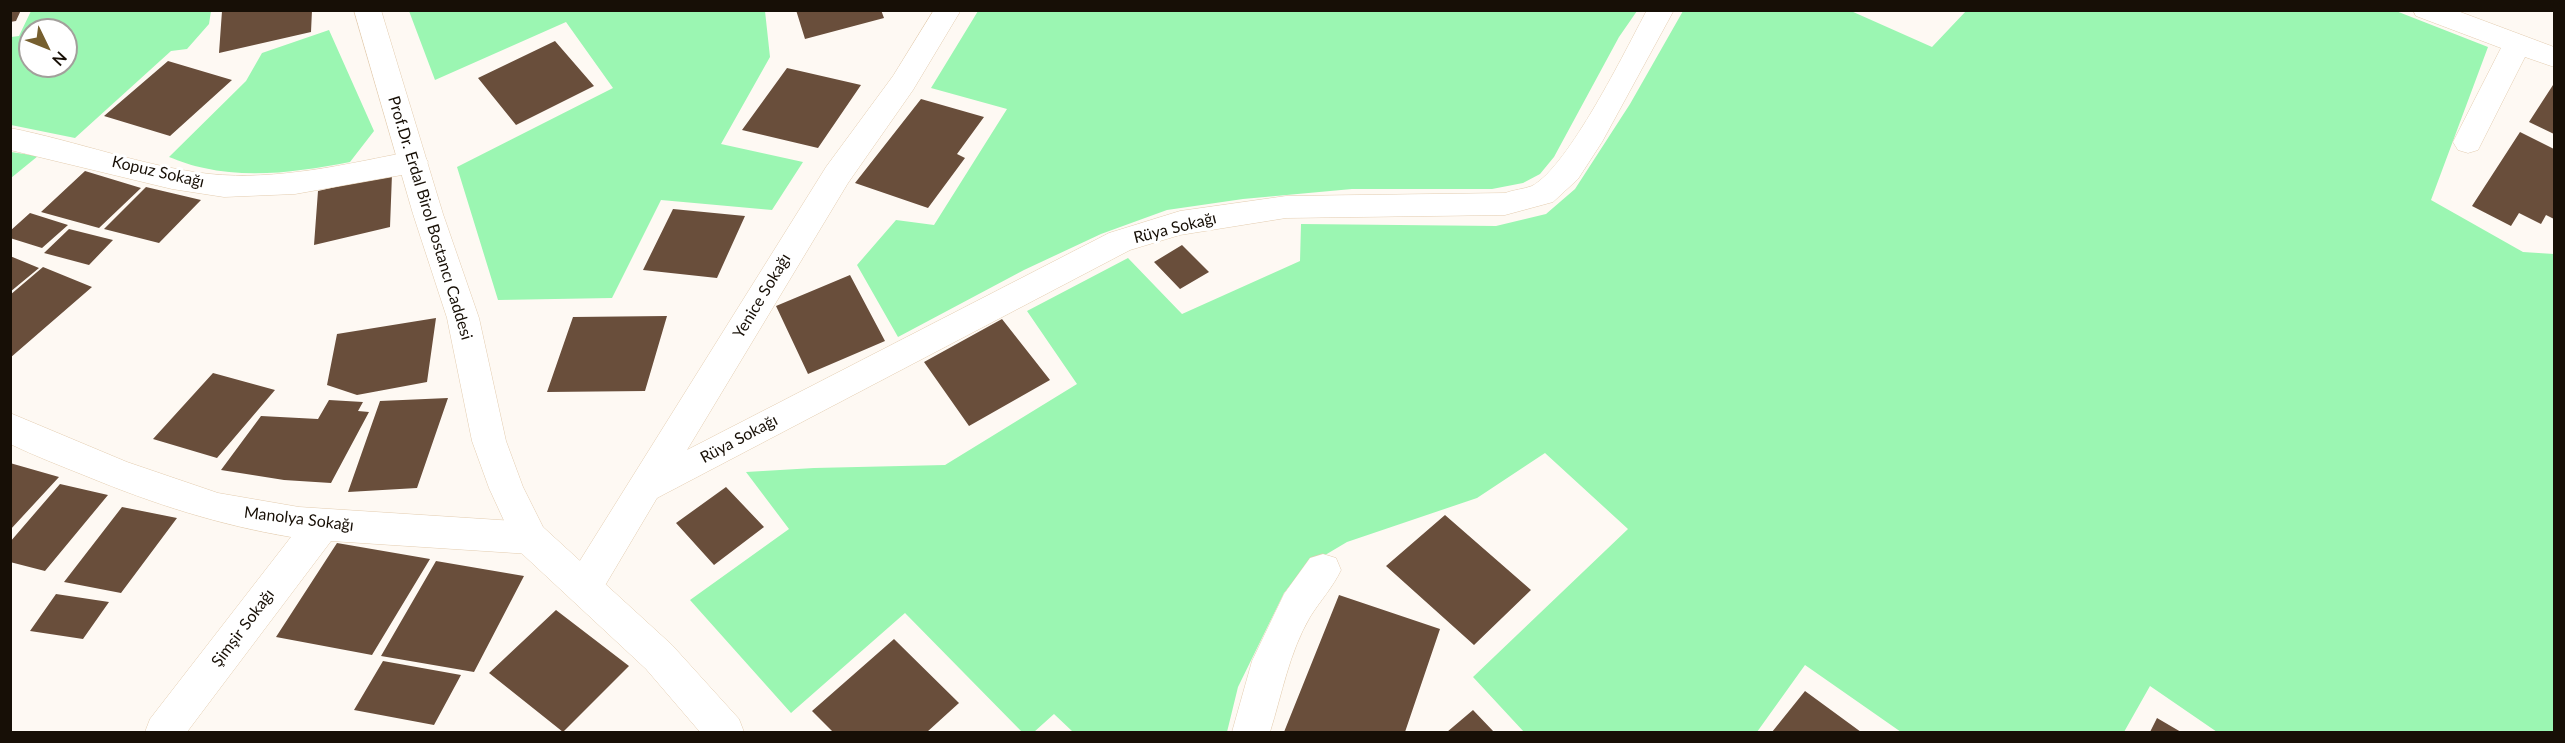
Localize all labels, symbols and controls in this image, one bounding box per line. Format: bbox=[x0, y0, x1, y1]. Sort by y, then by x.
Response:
north arrow bbox=[18, 18, 78, 78]
text: N bbox=[49, 48, 71, 70]
street label: Prof.Dr. Erdal Birol Bostancı Caddesi bbox=[384, 94, 476, 342]
street label: Kopuz Sokağı bbox=[110, 152, 206, 192]
street label: Rüya Sokağı bbox=[1132, 208, 1218, 248]
street label: Yenice Sokağı bbox=[729, 250, 795, 342]
street label: Rüya Sokağı bbox=[697, 411, 781, 467]
street label: Manolya Sokağı bbox=[243, 503, 355, 535]
street label: Şimşir Sokağı bbox=[208, 585, 278, 671]

